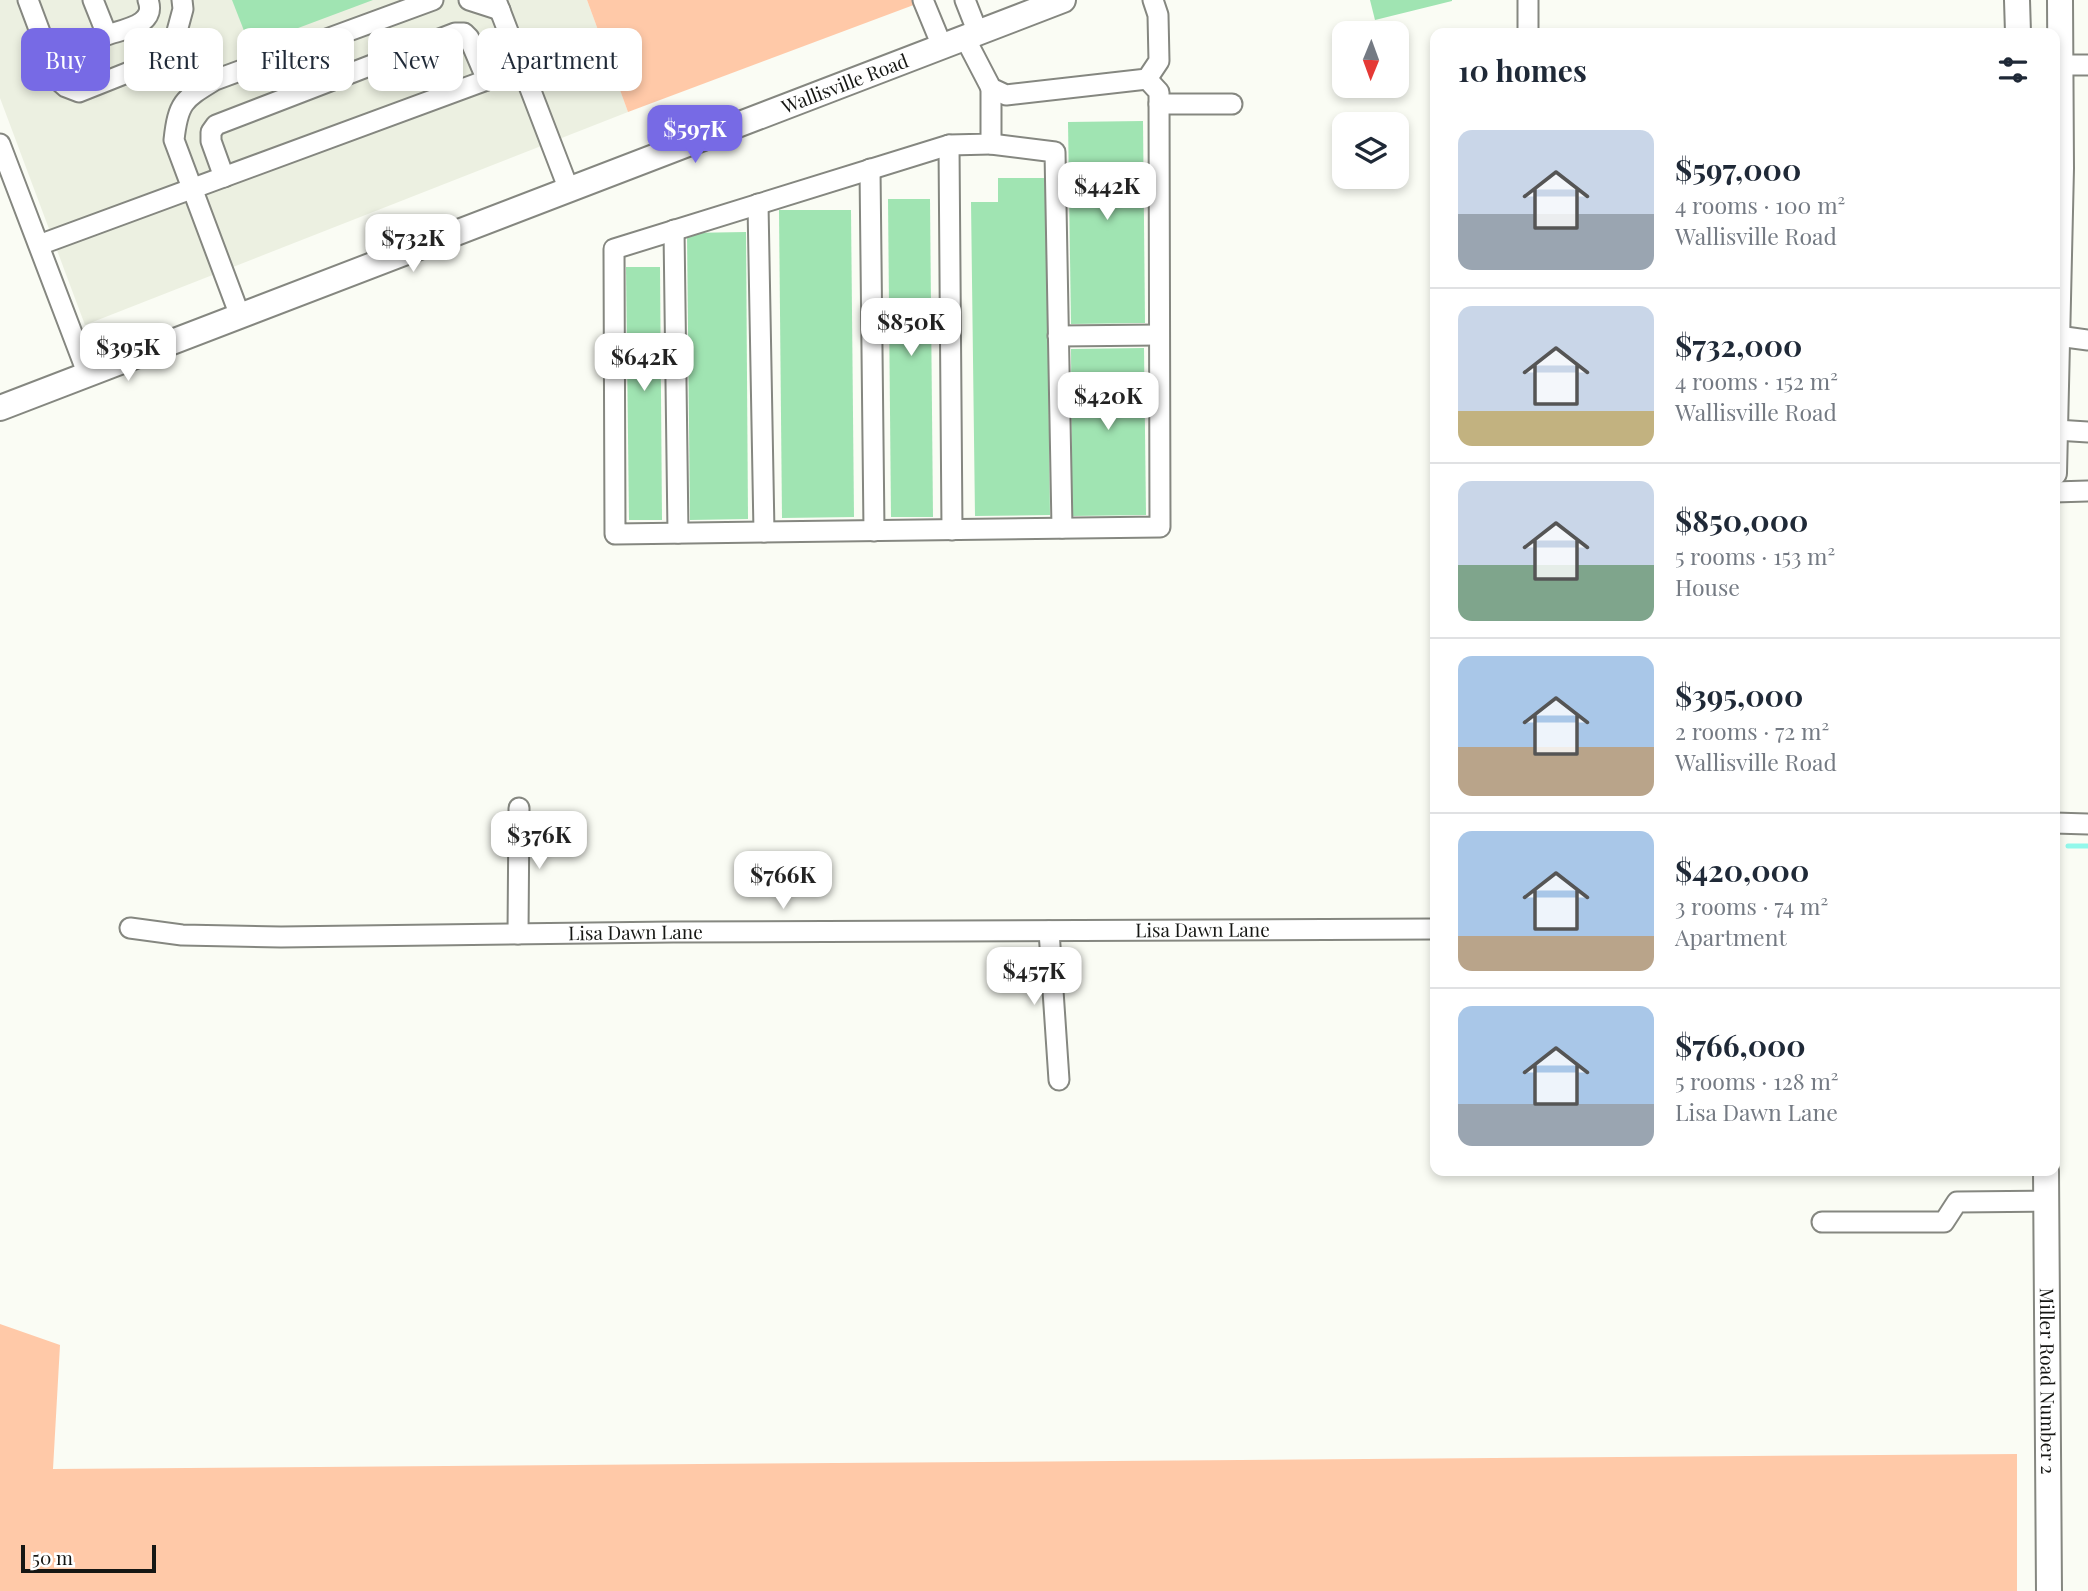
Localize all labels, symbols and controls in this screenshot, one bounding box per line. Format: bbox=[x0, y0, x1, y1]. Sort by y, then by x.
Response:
north arrow bbox=[1332, 21, 1409, 98]
map controls bbox=[1332, 21, 1409, 189]
chip: Buy bbox=[21, 28, 110, 91]
chip: Rent bbox=[124, 28, 223, 91]
chip: Filters bbox=[237, 28, 354, 91]
chip: New bbox=[368, 28, 463, 91]
chip: Apartment bbox=[477, 28, 642, 91]
street label: Wallisville Road bbox=[776, 47, 912, 119]
text: 10 homes bbox=[1458, 50, 1587, 90]
icon: filters bbox=[1994, 51, 2032, 89]
pin: $597K bbox=[646, 106, 744, 165]
text: $597K bbox=[663, 112, 727, 143]
button: layers bbox=[1332, 112, 1409, 189]
text: $597,000 bbox=[1675, 149, 1801, 189]
icon: home bbox=[1514, 158, 1598, 242]
pin: $442K bbox=[1058, 162, 1156, 222]
text: $442K bbox=[1074, 169, 1140, 200]
text: 4 rooms · 100 m² bbox=[1675, 189, 1845, 220]
pin: $732K bbox=[364, 215, 462, 274]
text: Wallisville Road bbox=[1675, 220, 1837, 251]
text: $732K bbox=[381, 221, 445, 252]
pin: $850K bbox=[862, 298, 960, 358]
text: $850K bbox=[877, 305, 945, 336]
pin: $395K bbox=[79, 324, 177, 383]
text: $732,000 bbox=[1675, 325, 1802, 365]
text: $395K bbox=[96, 330, 160, 361]
pin: $642K bbox=[595, 334, 693, 393]
icon: home bbox=[1514, 334, 1598, 418]
text: $642K bbox=[611, 340, 677, 371]
text: 4 rooms · 152 m² bbox=[1675, 365, 1838, 396]
pin: $420K bbox=[1059, 372, 1157, 432]
text: $420K bbox=[1074, 379, 1142, 410]
text: Wallisville Road bbox=[1675, 396, 1837, 427]
text: $850,000 bbox=[1675, 500, 1808, 540]
icon: home bbox=[1514, 509, 1598, 593]
text: 5 rooms · 153 m² bbox=[1675, 540, 1835, 571]
text: House bbox=[1675, 571, 1740, 602]
text: $395,000 bbox=[1675, 675, 1803, 715]
icon: home bbox=[1514, 684, 1598, 768]
text: 2 rooms · 72 m² bbox=[1675, 715, 1829, 746]
text: Wallisville Road bbox=[1675, 746, 1837, 777]
pin: $376K bbox=[490, 812, 588, 871]
text: $376K bbox=[507, 818, 571, 849]
text: $420,000 bbox=[1675, 850, 1809, 890]
pin: $766K bbox=[734, 852, 832, 911]
text: $766K bbox=[750, 858, 816, 889]
icon: home bbox=[1514, 859, 1598, 943]
text: 3 rooms · 74 m² bbox=[1675, 890, 1828, 921]
street label: Lisa Dawn Lane bbox=[1135, 916, 1270, 942]
street label: Lisa Dawn Lane bbox=[568, 918, 703, 945]
text: Apartment bbox=[1675, 921, 1787, 952]
pin: $457K bbox=[985, 948, 1083, 1007]
text: $457K bbox=[1003, 954, 1065, 985]
text: $766,000 bbox=[1675, 1025, 1806, 1065]
icon: home bbox=[1514, 1034, 1598, 1118]
text: 5 rooms · 128 m² bbox=[1675, 1065, 1839, 1096]
text: Lisa Dawn Lane bbox=[1675, 1096, 1838, 1127]
street label: Miller Road Number 2 bbox=[2035, 1288, 2062, 1474]
scale bar bbox=[21, 1542, 156, 1574]
text: 50 m bbox=[32, 1544, 73, 1570]

